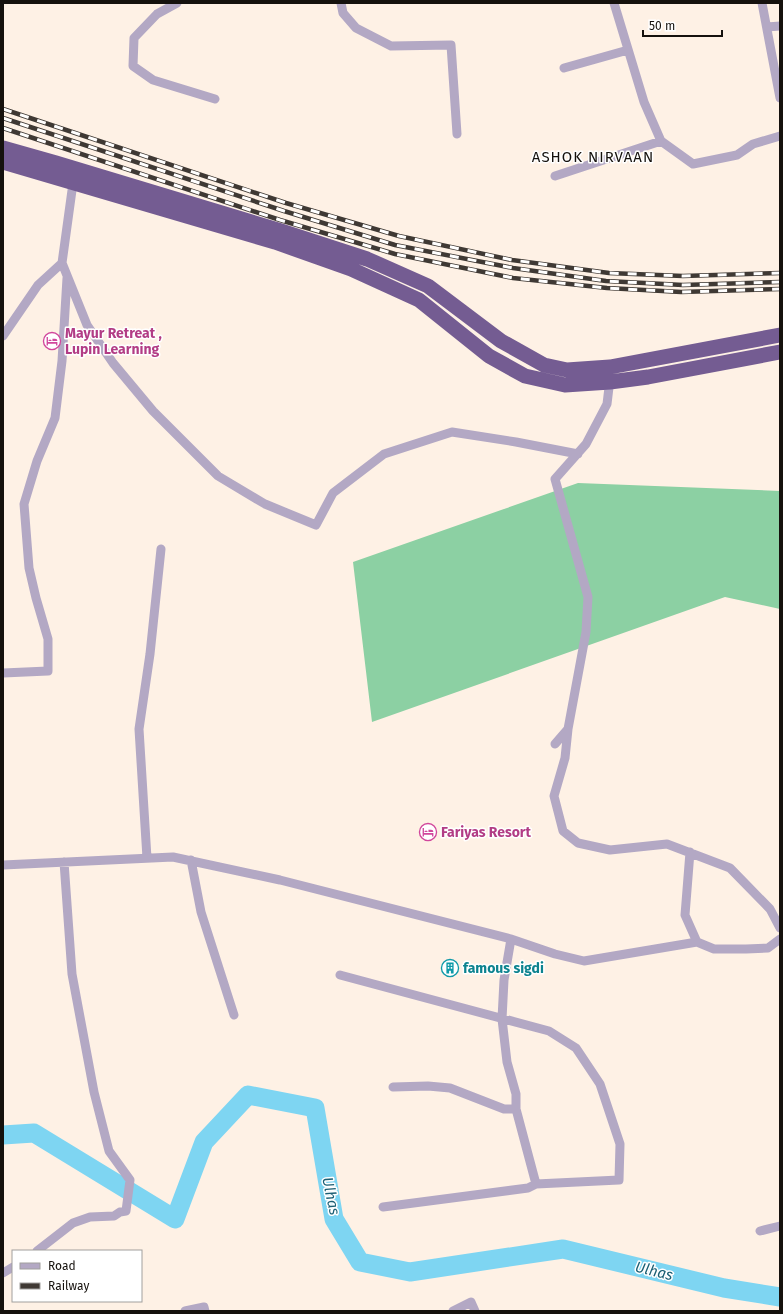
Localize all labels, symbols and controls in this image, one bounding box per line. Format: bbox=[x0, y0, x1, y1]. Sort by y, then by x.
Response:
scale bar bbox=[643, 12, 722, 38]
text: 50 m bbox=[649, 19, 675, 33]
district label: ASHOK NIRVAAN bbox=[532, 148, 654, 166]
place label: Mayur Retreat , Lupin Learning bbox=[65, 325, 162, 358]
hotel icon: Mayur Retreat , Lupin Learning bbox=[42, 331, 62, 351]
hotel icon: Fariyas Resort bbox=[418, 822, 438, 842]
place label: Fariyas Resort bbox=[441, 824, 531, 841]
building icon: famous sigdi bbox=[440, 958, 460, 978]
place label: famous sigdi bbox=[463, 960, 544, 977]
water label: Ulhas bbox=[318, 1175, 344, 1217]
legend bbox=[12, 1250, 142, 1302]
water label: Ulhas bbox=[633, 1258, 675, 1284]
text: Road bbox=[48, 1259, 76, 1273]
text: Railway bbox=[48, 1279, 89, 1293]

